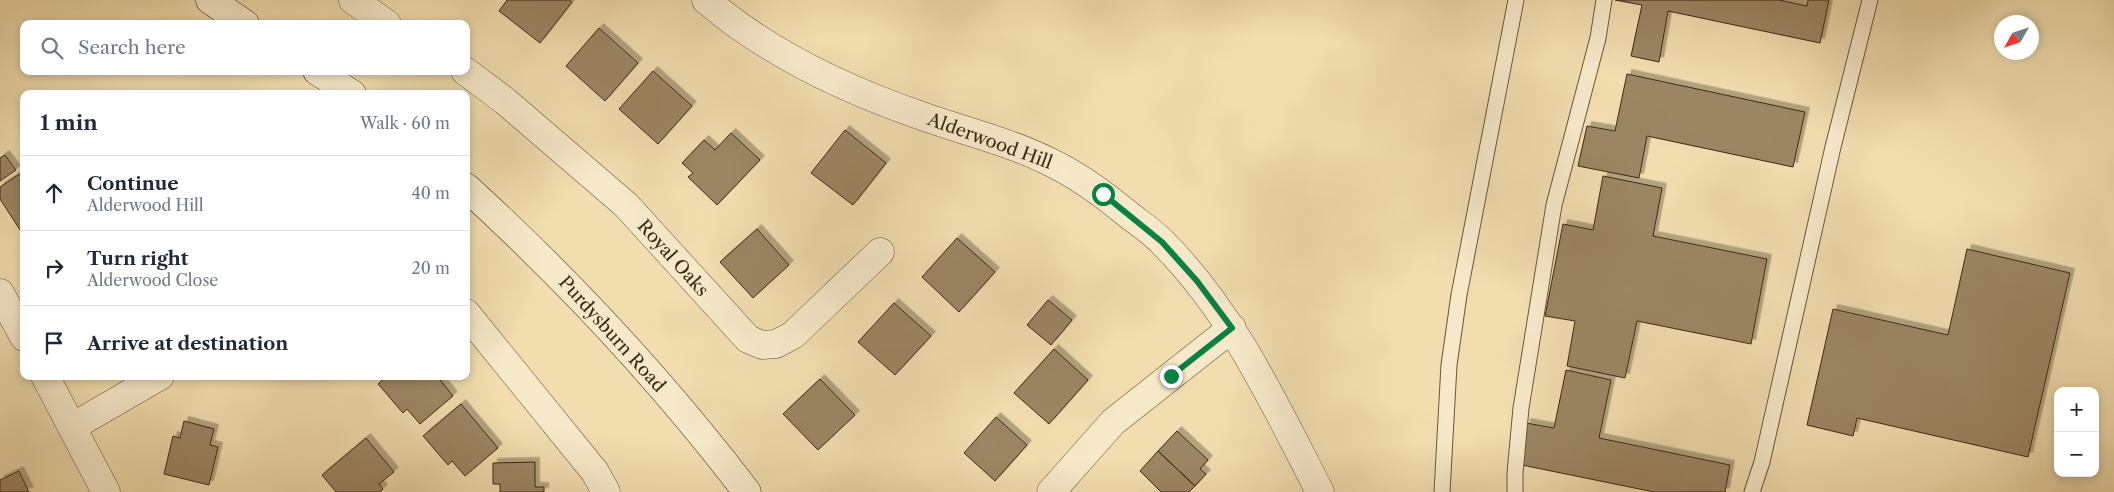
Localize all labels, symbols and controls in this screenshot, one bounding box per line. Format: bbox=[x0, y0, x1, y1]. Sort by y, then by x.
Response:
north arrow bbox=[1994, 15, 2039, 60]
search box bbox=[20, 20, 470, 75]
icon: search bbox=[38, 34, 66, 62]
text: Search here bbox=[78, 36, 186, 59]
street label: Alderwood Hill bbox=[924, 108, 1055, 174]
text: 1 min bbox=[40, 110, 98, 135]
text: Walk · 60 m bbox=[360, 113, 450, 133]
text: Continue bbox=[87, 172, 179, 195]
icon: ahead bbox=[40, 179, 68, 207]
text: 40 m bbox=[411, 183, 450, 203]
route start bbox=[1092, 183, 1115, 206]
text: Alderwood Hill bbox=[87, 195, 204, 215]
street label: Royal Oaks bbox=[633, 215, 713, 301]
text: Turn right bbox=[87, 247, 188, 270]
icon: right bbox=[40, 254, 68, 282]
text: 20 m bbox=[411, 258, 450, 278]
text: Alderwood Close bbox=[87, 270, 218, 290]
street label: Purdysburn Road bbox=[554, 271, 670, 397]
icon: arrive bbox=[40, 329, 68, 357]
text: Arrive at destination bbox=[87, 332, 288, 355]
route end bbox=[1160, 365, 1183, 388]
map controls bbox=[2054, 387, 2099, 477]
button: + bbox=[2054, 387, 2099, 432]
button: − bbox=[2054, 432, 2099, 477]

